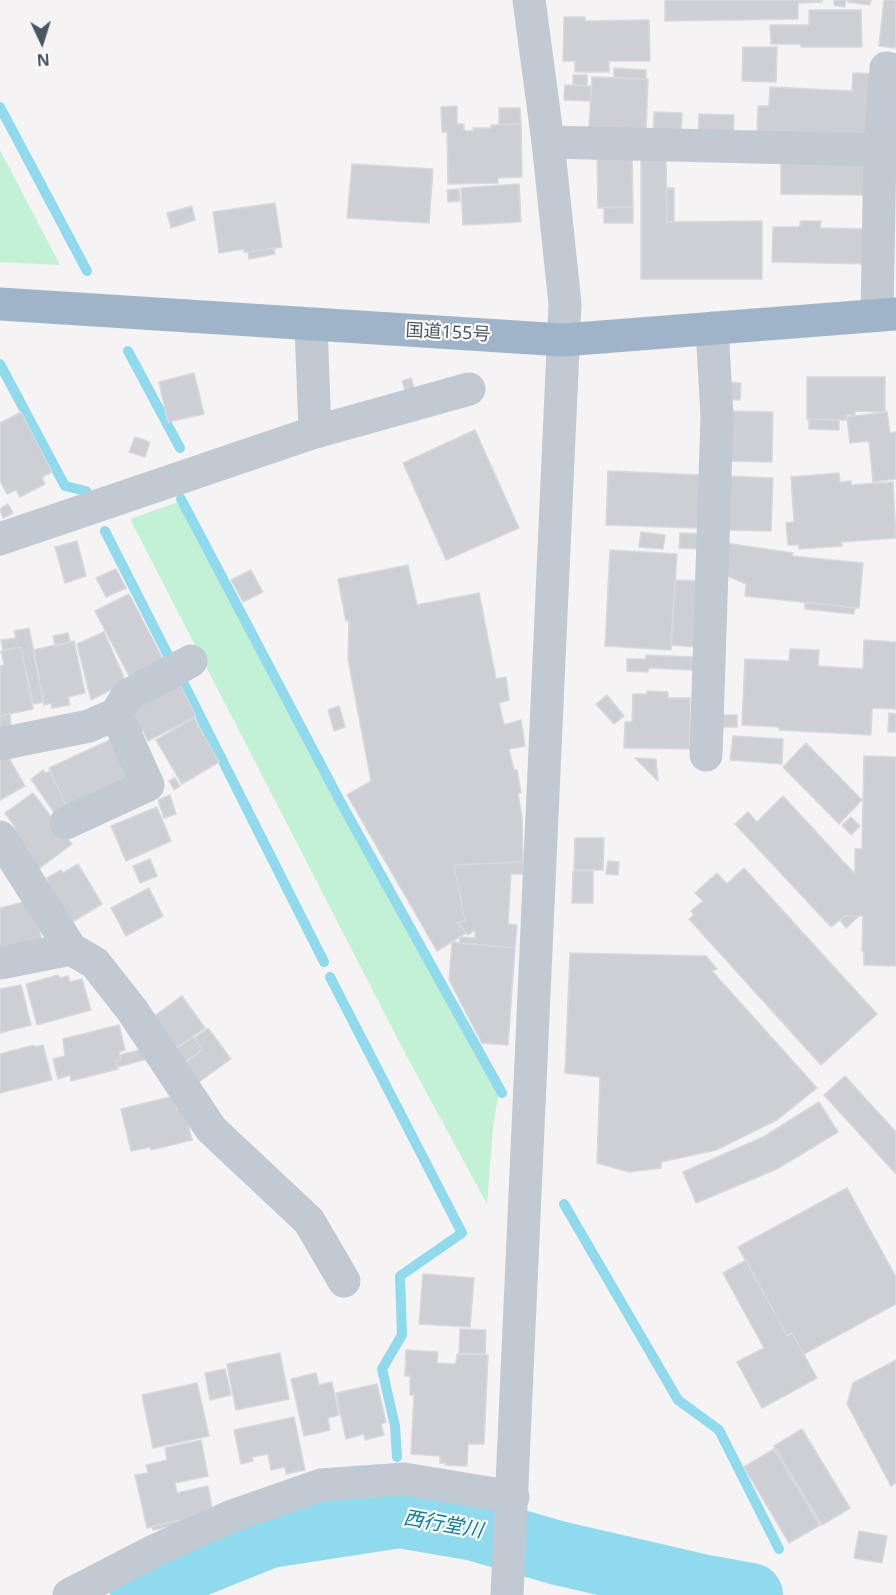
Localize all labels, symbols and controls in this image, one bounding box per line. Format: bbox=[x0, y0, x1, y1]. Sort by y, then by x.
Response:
north arrow bbox=[12, 12, 72, 72]
text: N bbox=[36, 49, 51, 71]
street label: 国道155号 bbox=[405, 320, 491, 346]
water label: 西行堂川 bbox=[402, 1506, 484, 1544]

